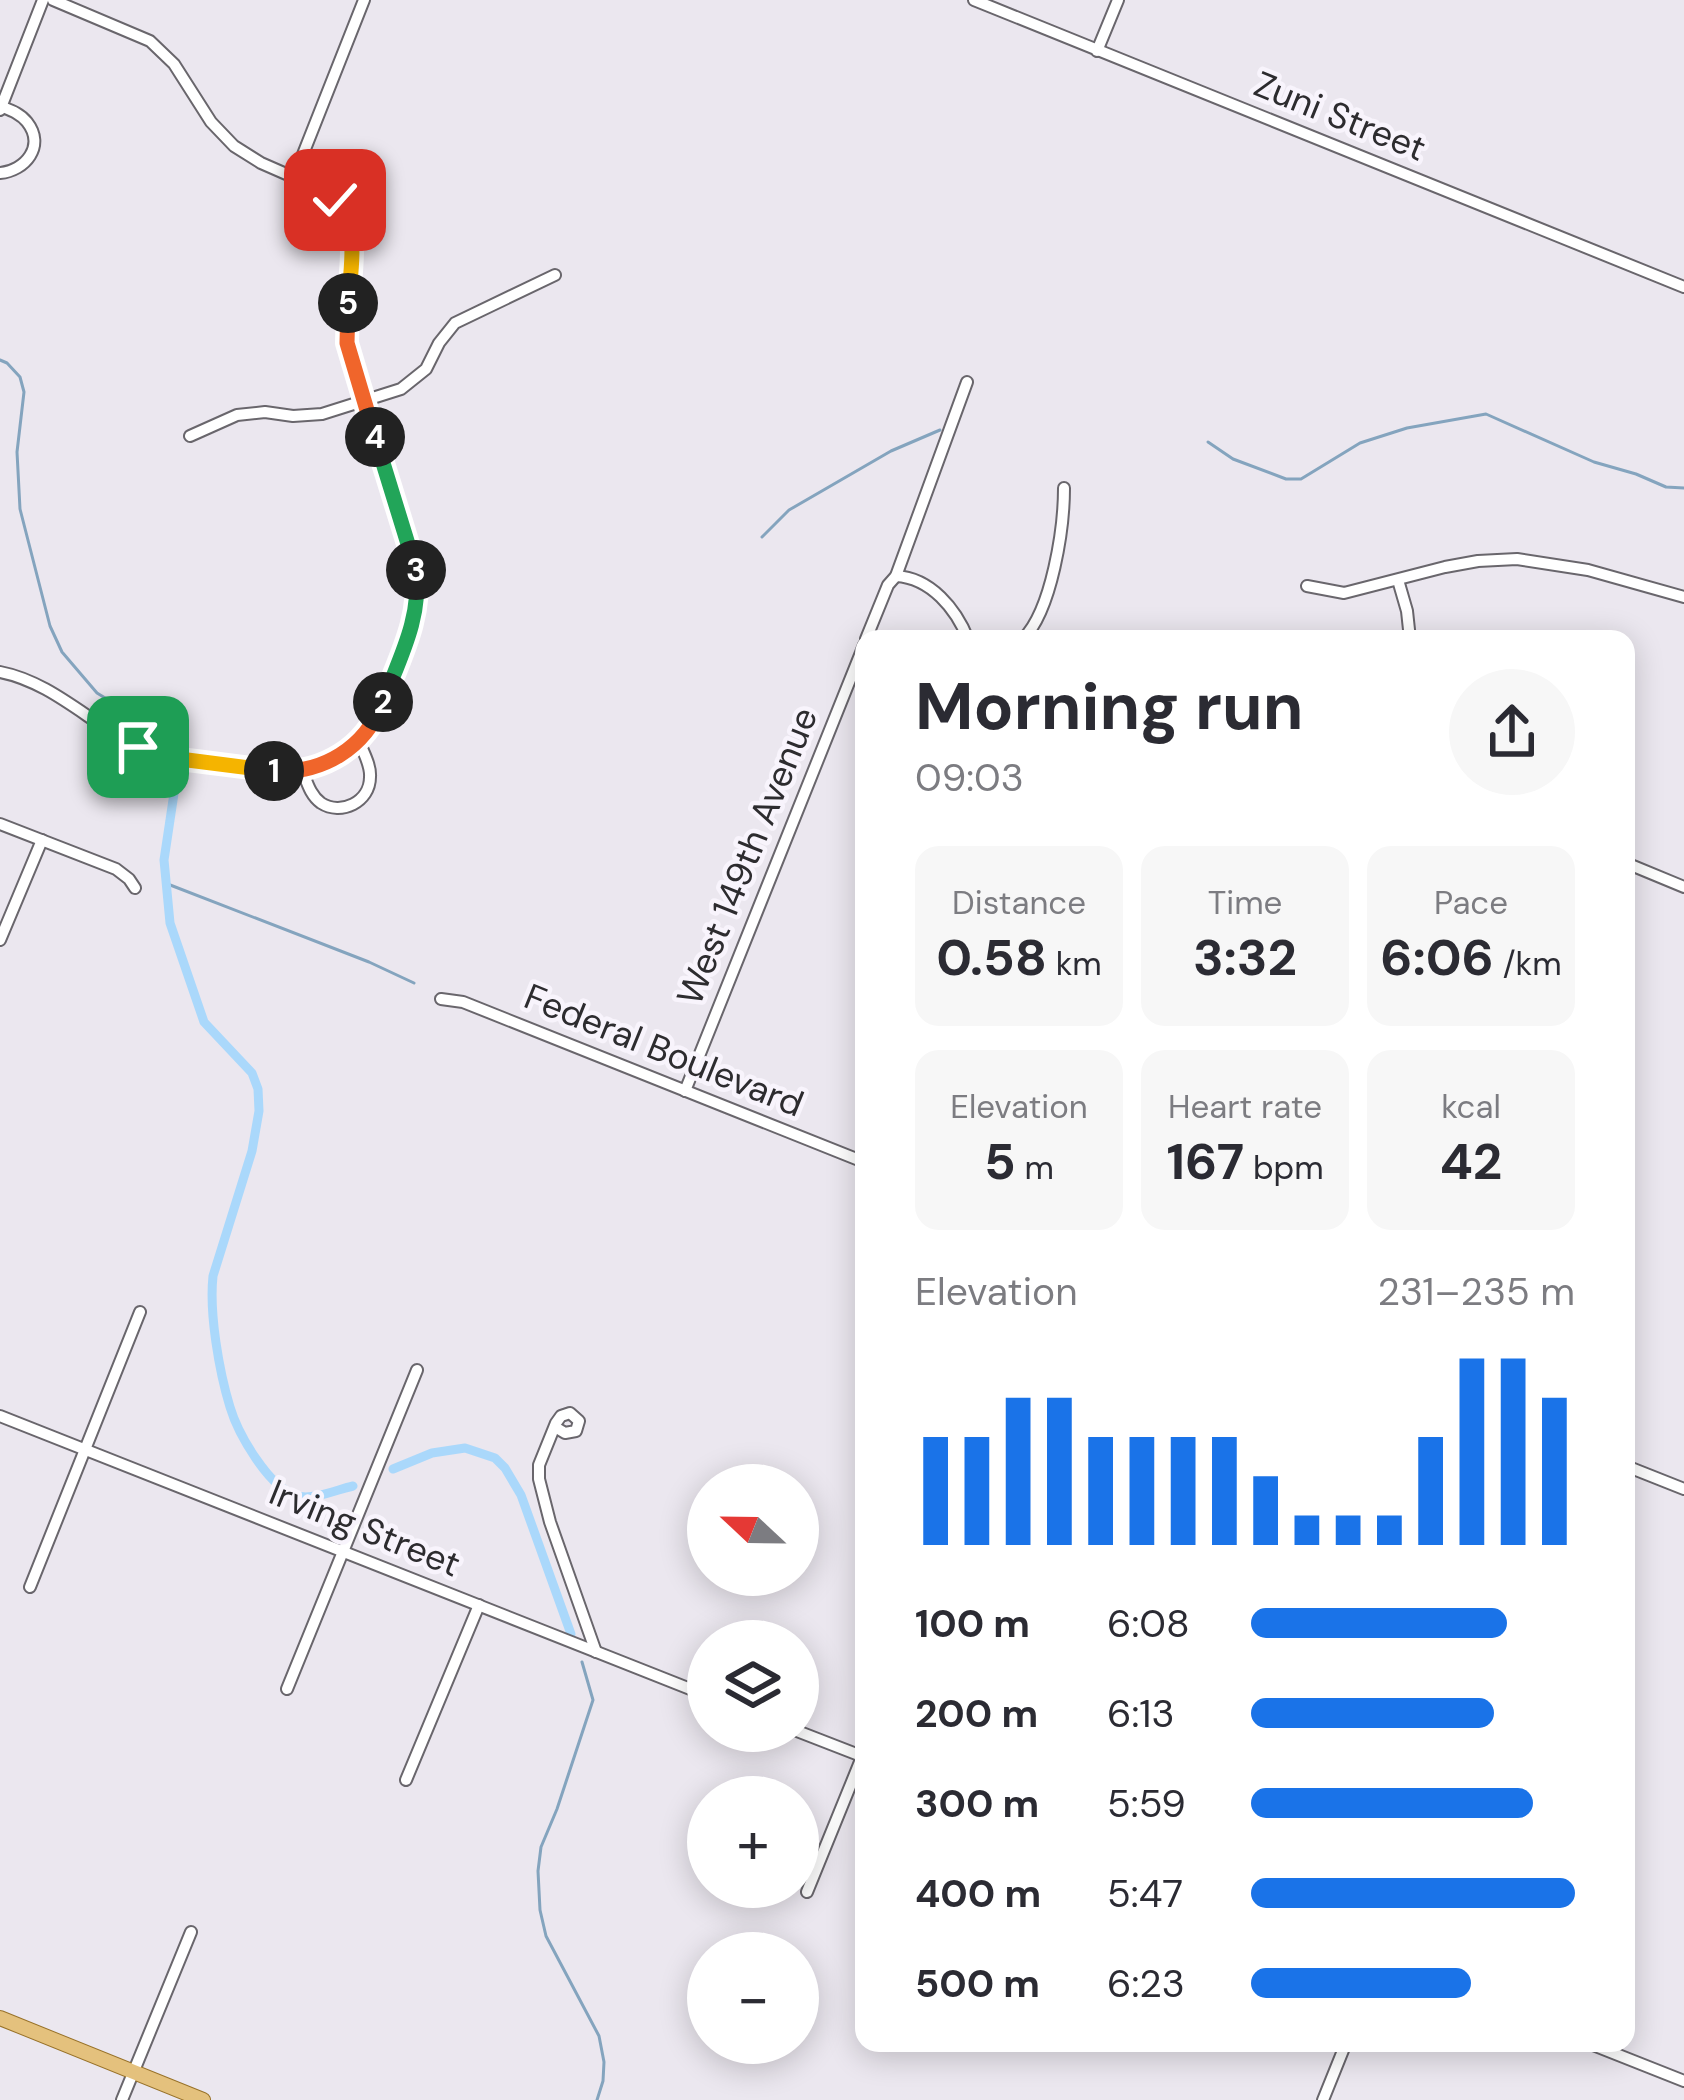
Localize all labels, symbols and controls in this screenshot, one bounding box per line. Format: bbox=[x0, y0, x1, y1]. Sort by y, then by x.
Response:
street label: Zuni Street bbox=[1247, 60, 1433, 172]
pin bbox=[284, 149, 386, 251]
icon: check bbox=[302, 167, 368, 233]
pin: 5 bbox=[318, 273, 378, 333]
text: 5 bbox=[338, 281, 358, 324]
pin: 4 bbox=[345, 407, 405, 467]
text: 4 bbox=[364, 415, 386, 458]
pin: 3 bbox=[386, 540, 446, 600]
text: 3 bbox=[406, 548, 426, 591]
text: Morning run bbox=[915, 664, 1303, 749]
button: share bbox=[1449, 669, 1575, 795]
pin: 2 bbox=[353, 672, 413, 732]
text: 2 bbox=[373, 680, 393, 723]
pin bbox=[87, 696, 189, 798]
street label: West 149th Avenue bbox=[666, 700, 828, 1012]
icon: arrive bbox=[105, 714, 171, 780]
pin: 1 bbox=[244, 741, 304, 801]
text: 1 bbox=[268, 749, 280, 792]
text: 09:03 bbox=[915, 752, 1024, 803]
text: Distance bbox=[952, 881, 1086, 924]
text: Time bbox=[1208, 881, 1282, 924]
text: Pace bbox=[1434, 881, 1508, 924]
text: 0.58 bbox=[936, 924, 1047, 991]
text: 3:32 bbox=[1193, 924, 1297, 991]
text: 6:06 bbox=[1380, 924, 1494, 991]
text: km bbox=[1047, 942, 1102, 985]
text: /km bbox=[1494, 942, 1562, 985]
street label: Federal Boulevard bbox=[518, 973, 810, 1127]
text: Elevation bbox=[950, 1085, 1088, 1128]
text: Heart rate bbox=[1168, 1085, 1322, 1128]
text: kcal bbox=[1441, 1085, 1501, 1128]
text: 5 bbox=[984, 1128, 1016, 1195]
text: 167 bbox=[1166, 1128, 1244, 1195]
text: 42 bbox=[1440, 1128, 1502, 1195]
text: m bbox=[1016, 1146, 1054, 1189]
text: bpm bbox=[1244, 1146, 1324, 1189]
text: Elevation bbox=[915, 1266, 1078, 1317]
text: 231–235 m bbox=[1377, 1266, 1575, 1317]
north arrow bbox=[687, 1464, 819, 1596]
map controls bbox=[687, 1464, 819, 2064]
street label: Irving Street bbox=[263, 1468, 467, 1588]
text: 100 m bbox=[915, 1598, 1030, 1649]
text: 6:08 bbox=[1107, 1598, 1190, 1649]
button: layers bbox=[687, 1620, 819, 1752]
text: 200 m bbox=[915, 1688, 1038, 1739]
text: 6:13 bbox=[1107, 1688, 1175, 1739]
button: + bbox=[687, 1776, 819, 1908]
text: 300 m bbox=[915, 1778, 1039, 1829]
text: 5:59 bbox=[1107, 1778, 1186, 1829]
text: 400 m bbox=[915, 1868, 1041, 1919]
text: 5:47 bbox=[1107, 1868, 1183, 1919]
button: − bbox=[687, 1932, 819, 2064]
text: 500 m bbox=[915, 1958, 1040, 2009]
text: 6:23 bbox=[1107, 1958, 1185, 2009]

